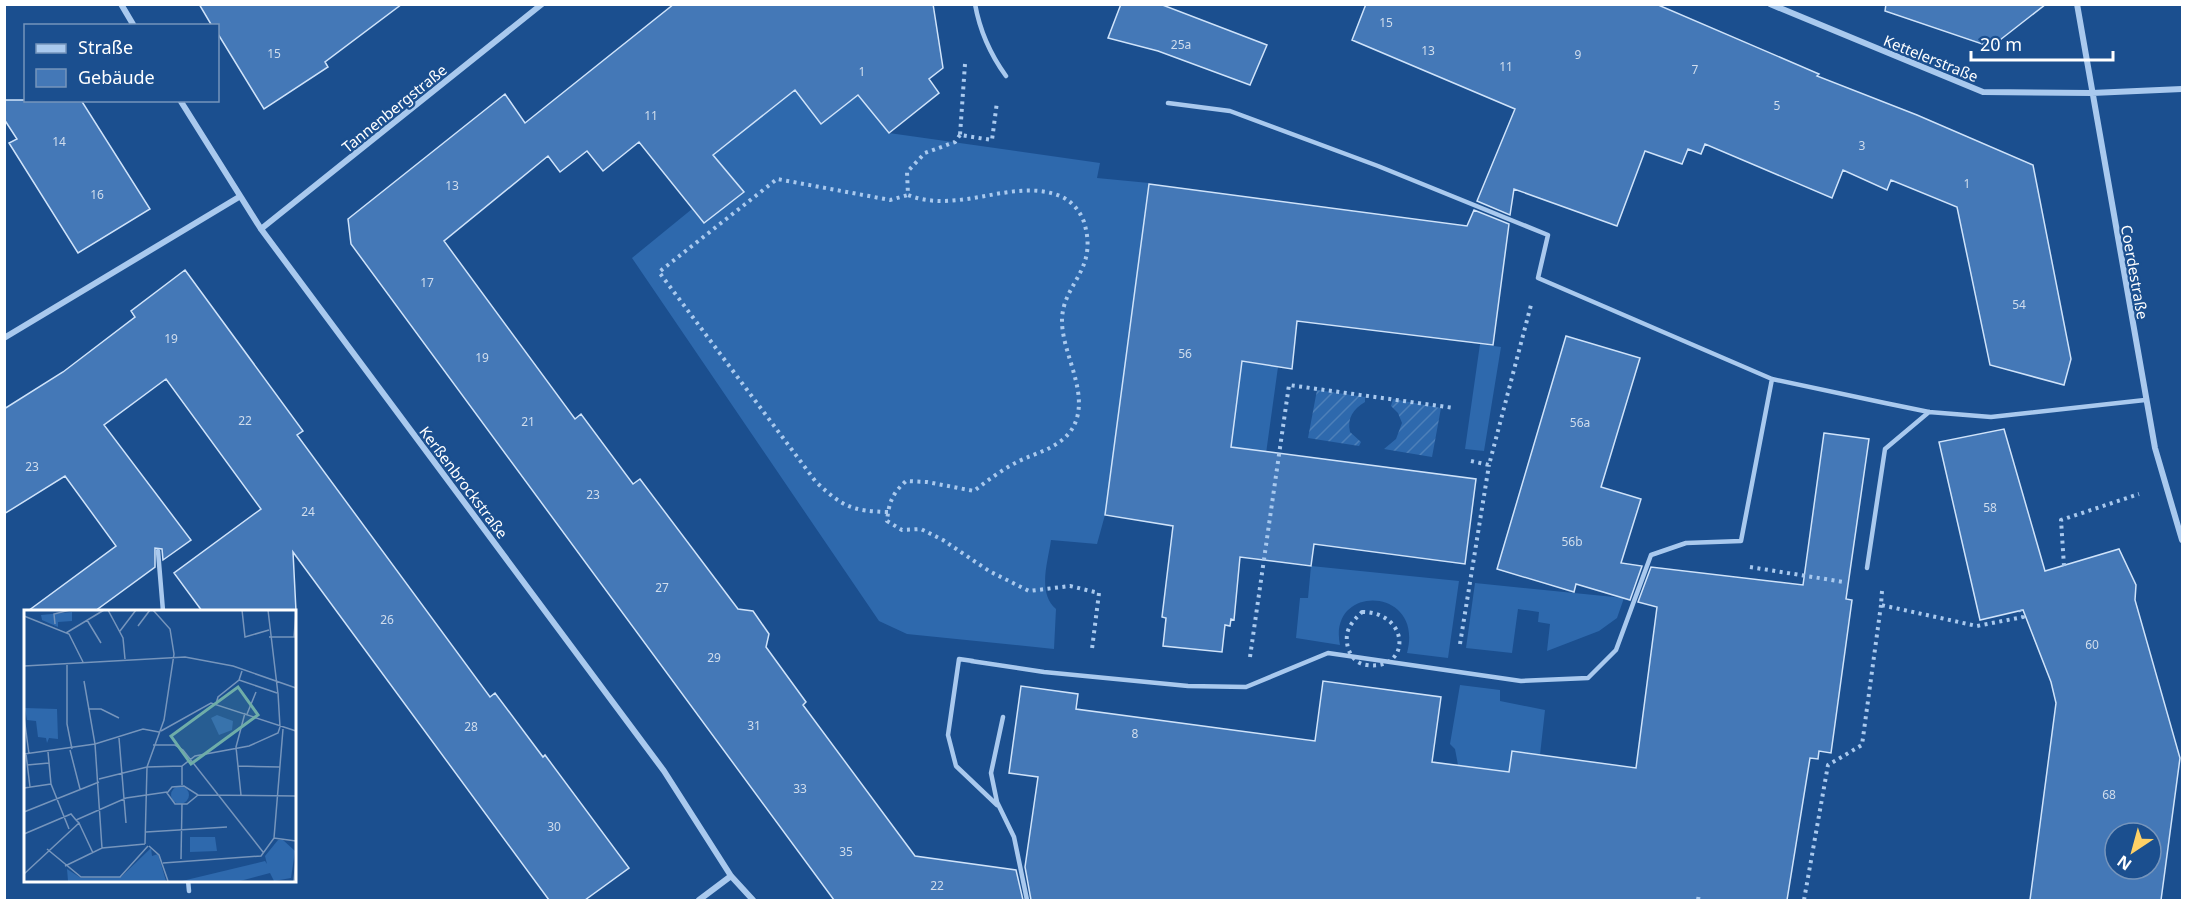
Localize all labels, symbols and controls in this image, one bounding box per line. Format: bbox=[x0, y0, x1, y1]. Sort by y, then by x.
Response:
house number: 15 bbox=[1379, 14, 1393, 31]
legend bbox=[24, 24, 219, 102]
scale bar bbox=[1971, 24, 2114, 62]
street label: Kettelerstraße bbox=[1881, 30, 1981, 86]
text: 20 m bbox=[1980, 32, 2022, 56]
text: Straße bbox=[78, 35, 133, 59]
house number: 25a bbox=[1171, 36, 1191, 53]
house number: 13 bbox=[1421, 42, 1435, 59]
house number: 15 bbox=[267, 45, 281, 62]
house number: 9 bbox=[1575, 46, 1582, 63]
house number: 11 bbox=[1499, 58, 1513, 75]
street label: Tannenbergstraße bbox=[337, 59, 451, 157]
house number: 7 bbox=[1692, 61, 1699, 78]
house number: 1 bbox=[859, 63, 865, 80]
text: Gebäude bbox=[78, 65, 155, 89]
house number: 5 bbox=[1774, 97, 1781, 114]
house number: 11 bbox=[644, 107, 658, 124]
house number: 14 bbox=[52, 133, 66, 150]
house number: 3 bbox=[1859, 137, 1866, 154]
house number: 1 bbox=[1964, 175, 1970, 192]
house number: 13 bbox=[445, 177, 459, 194]
house number: 16 bbox=[90, 186, 104, 203]
street label: Coerdestraße bbox=[2117, 223, 2153, 321]
house number: 17 bbox=[420, 274, 434, 291]
house number: 54 bbox=[2012, 296, 2026, 313]
house number: 19 bbox=[164, 330, 178, 347]
house number: 56 bbox=[1178, 345, 1192, 362]
house number: 19 bbox=[475, 349, 489, 366]
house number: 22 bbox=[238, 412, 252, 429]
house number: 21 bbox=[521, 413, 535, 430]
house number: 56a bbox=[1570, 414, 1590, 431]
street label: Kerßenbrockstraße bbox=[415, 422, 513, 542]
house number: 23 bbox=[25, 458, 39, 475]
house number: 23 bbox=[586, 486, 600, 503]
house number: 58 bbox=[1983, 499, 1997, 516]
house number: 24 bbox=[301, 503, 315, 520]
house number: 56b bbox=[1561, 533, 1583, 550]
house number: 27 bbox=[655, 579, 669, 596]
inset map bbox=[24, 610, 296, 881]
house number: 26 bbox=[380, 611, 394, 628]
house number: 60 bbox=[2085, 636, 2099, 653]
house number: 29 bbox=[707, 649, 721, 666]
house number: 31 bbox=[747, 717, 761, 734]
house number: 28 bbox=[464, 718, 478, 735]
house number: 8 bbox=[1132, 725, 1139, 742]
house number: 33 bbox=[793, 780, 807, 797]
house number: 68 bbox=[2102, 786, 2116, 803]
house number: 30 bbox=[547, 818, 561, 835]
north arrow bbox=[2103, 821, 2163, 881]
house number: 35 bbox=[839, 843, 853, 860]
text: N bbox=[2112, 850, 2136, 876]
house number: 22 bbox=[930, 877, 944, 894]

